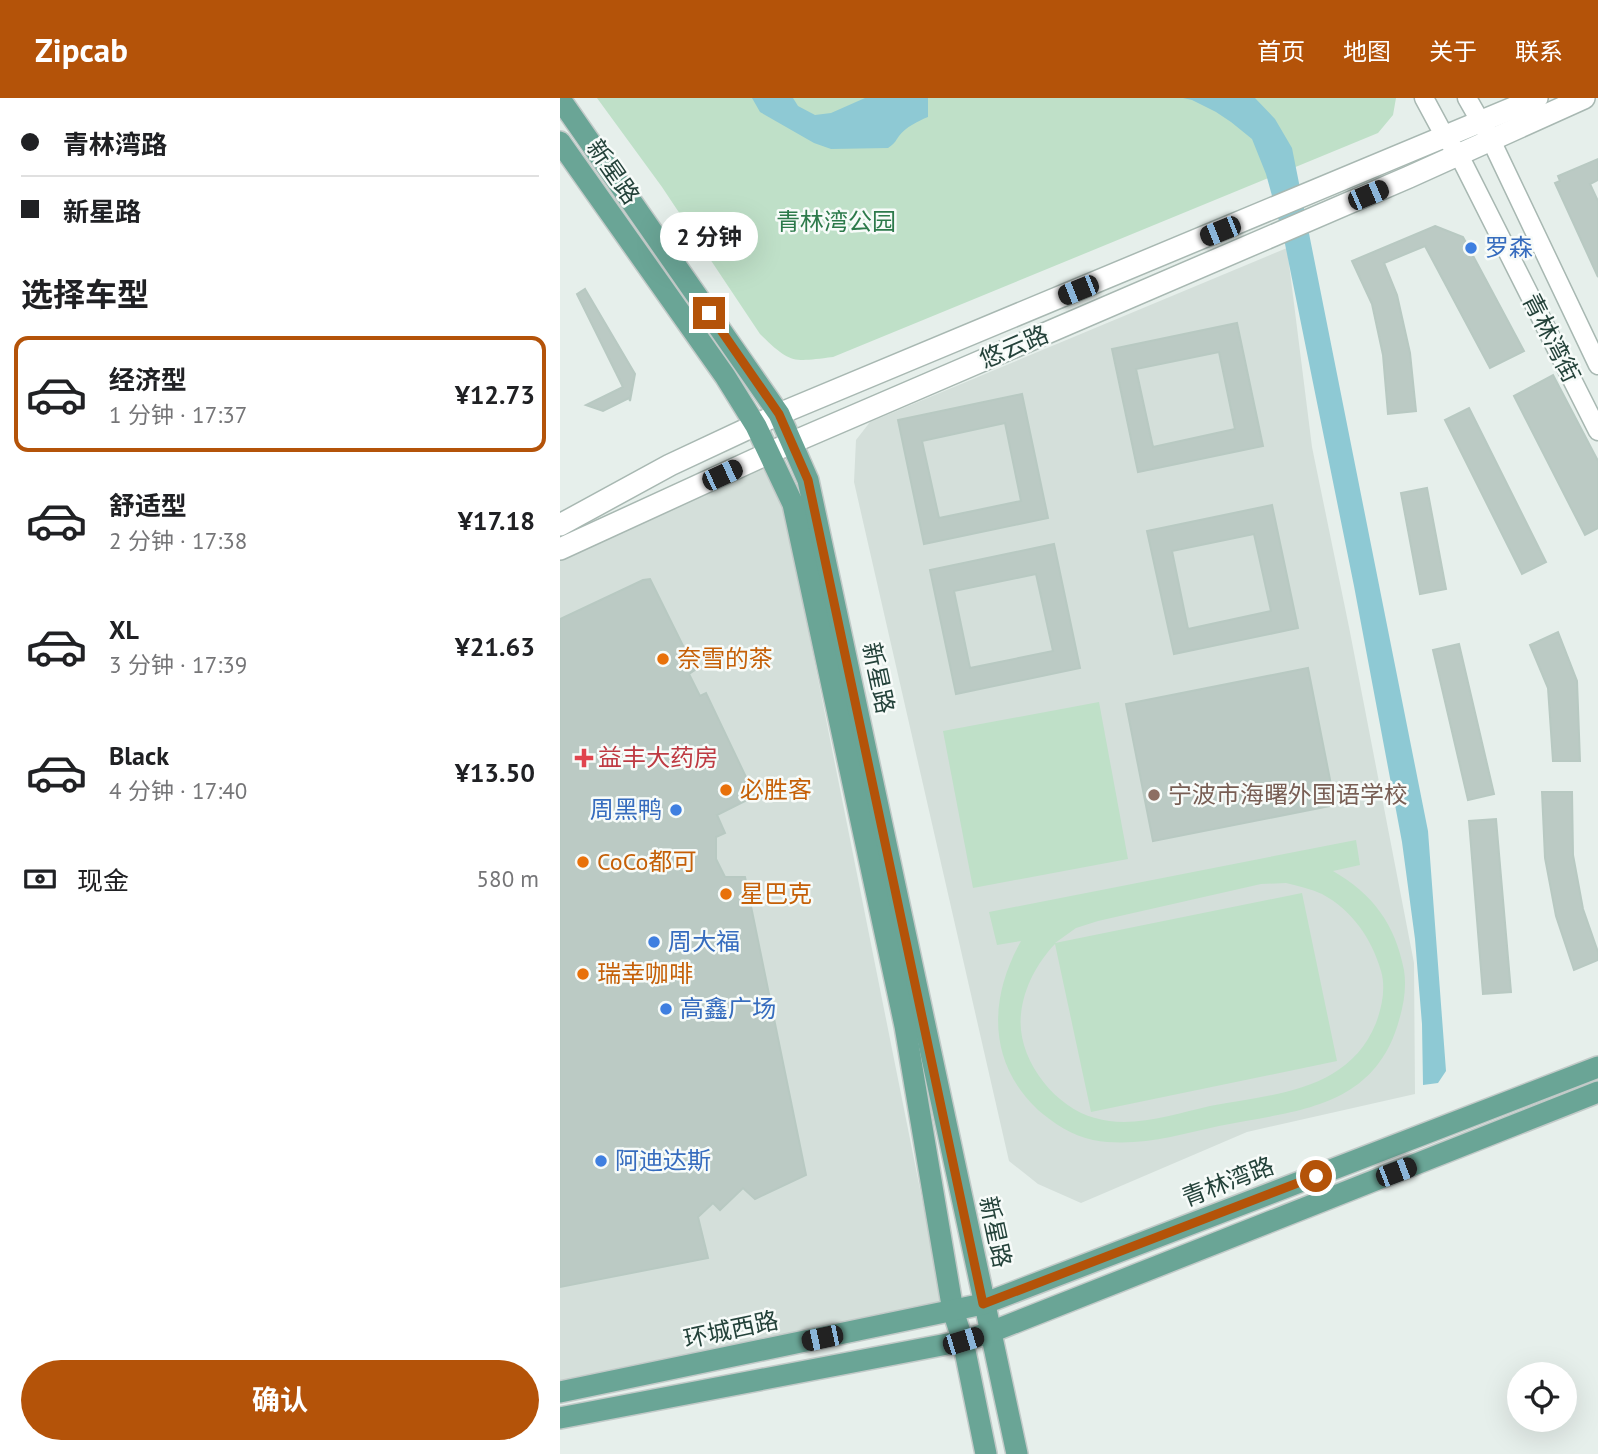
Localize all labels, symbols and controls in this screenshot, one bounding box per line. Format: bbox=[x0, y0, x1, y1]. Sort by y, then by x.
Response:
text: Zipcab bbox=[35, 28, 128, 71]
text: 首页 bbox=[1257, 36, 1305, 67]
text: 地图 bbox=[1343, 36, 1391, 67]
text: 关于 bbox=[1429, 36, 1477, 67]
text: 联系 bbox=[1515, 36, 1563, 67]
text: 青林湾路 bbox=[63, 128, 167, 161]
street label: 新星路 bbox=[580, 133, 647, 210]
car bbox=[1345, 177, 1392, 213]
text: 新星路 bbox=[63, 195, 141, 228]
park label: 青林湾公园 bbox=[776, 206, 896, 237]
callout: 2 分钟 bbox=[660, 212, 758, 260]
car bbox=[1197, 213, 1244, 249]
text: 2 分钟 bbox=[677, 222, 741, 251]
place label: 罗森 bbox=[1485, 232, 1533, 263]
marker: 罗森 bbox=[1463, 240, 1479, 256]
car bbox=[1055, 272, 1102, 308]
text: 选择车型 bbox=[21, 273, 149, 315]
street label: 青林湾街 bbox=[1516, 288, 1587, 388]
route end bbox=[693, 297, 725, 329]
street label: 悠云路 bbox=[975, 318, 1053, 375]
icon: car bbox=[25, 363, 88, 426]
text: 经济型 bbox=[109, 363, 187, 396]
text: ¥12.73 bbox=[455, 378, 535, 411]
text: 1 分钟 · 17:37 bbox=[109, 400, 247, 429]
car bbox=[699, 457, 746, 493]
icon: car bbox=[25, 489, 88, 552]
text: 舒适型 bbox=[109, 489, 187, 522]
text: ¥17.18 bbox=[458, 504, 535, 537]
text: 2 分钟 · 17:38 bbox=[109, 526, 247, 555]
text: XL bbox=[109, 613, 139, 646]
icon: car bbox=[25, 615, 88, 678]
text: ¥21.63 bbox=[455, 630, 535, 663]
street label: 新星路 bbox=[856, 639, 901, 716]
place label: 奈雪的茶 bbox=[677, 643, 773, 674]
text: 3 分钟 · 17:39 bbox=[109, 650, 247, 679]
marker: 奈雪的茶 bbox=[655, 651, 671, 667]
text: Black bbox=[109, 739, 169, 772]
icon: car bbox=[25, 741, 88, 804]
place label: 益丰大药房 bbox=[598, 742, 718, 773]
marker: 益丰大药房 bbox=[576, 750, 592, 766]
text: ¥13.50 bbox=[455, 756, 535, 789]
place label: 必胜客 bbox=[740, 774, 812, 805]
text: 4 分钟 · 17:40 bbox=[109, 776, 247, 805]
place label: 宁波市海曙外国语学校 bbox=[1168, 779, 1408, 810]
marker: 必胜客 bbox=[718, 782, 734, 798]
marker: 宁波市海曙外国语学校 bbox=[1146, 787, 1162, 803]
place label: 周黑鸭 bbox=[590, 794, 662, 825]
marker: 周黑鸭 bbox=[668, 802, 684, 818]
place label: CoCo都可 bbox=[597, 846, 696, 877]
marker: CoCo都可 bbox=[575, 854, 591, 870]
icon: cash bbox=[21, 860, 59, 898]
text: 现金 bbox=[77, 864, 129, 897]
text: 580 m bbox=[477, 864, 539, 893]
place label: 星巴克 bbox=[740, 878, 812, 909]
marker: 星巴克 bbox=[718, 886, 734, 902]
place label: 周大福 bbox=[668, 926, 740, 957]
marker: 周大福 bbox=[646, 934, 662, 950]
place label: 瑞幸咖啡 bbox=[597, 958, 693, 989]
marker: 瑞幸咖啡 bbox=[575, 966, 591, 982]
place label: 高鑫广场 bbox=[680, 993, 776, 1024]
marker: 高鑫广场 bbox=[658, 1001, 674, 1017]
place label: 阿迪达斯 bbox=[615, 1145, 711, 1176]
street label: 青林湾路 bbox=[1177, 1150, 1278, 1213]
marker: 阿迪达斯 bbox=[593, 1153, 609, 1169]
car bbox=[1373, 1155, 1420, 1189]
route start bbox=[1300, 1160, 1332, 1192]
street label: 新星路 bbox=[973, 1193, 1018, 1270]
street label: 环城西路 bbox=[681, 1304, 781, 1355]
car bbox=[800, 1323, 845, 1353]
car bbox=[940, 1325, 987, 1357]
button: 确认 bbox=[21, 1360, 539, 1440]
map controls bbox=[1507, 1362, 1577, 1432]
button: locate bbox=[1507, 1362, 1577, 1432]

